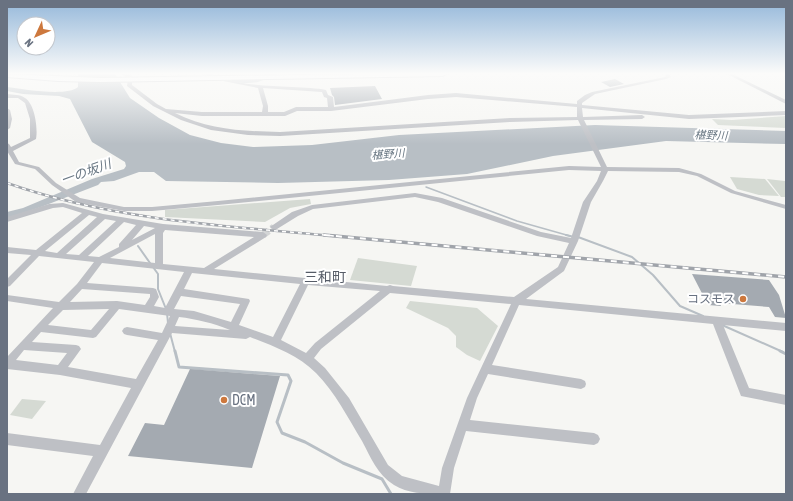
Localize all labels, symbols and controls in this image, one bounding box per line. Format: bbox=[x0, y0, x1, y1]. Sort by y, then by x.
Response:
north arrow bbox=[16, 16, 56, 56]
text: N bbox=[22, 36, 35, 49]
water label: 椹野川 bbox=[694, 128, 729, 142]
water label: 椹野川 bbox=[371, 147, 406, 161]
water label: 一の坂川 bbox=[59, 155, 115, 188]
district label: 三和町 bbox=[304, 269, 346, 285]
place label: コスモス bbox=[687, 292, 735, 306]
marker: コスモス bbox=[738, 294, 748, 304]
place label: DCM bbox=[232, 392, 256, 408]
marker: DCM bbox=[219, 395, 229, 405]

